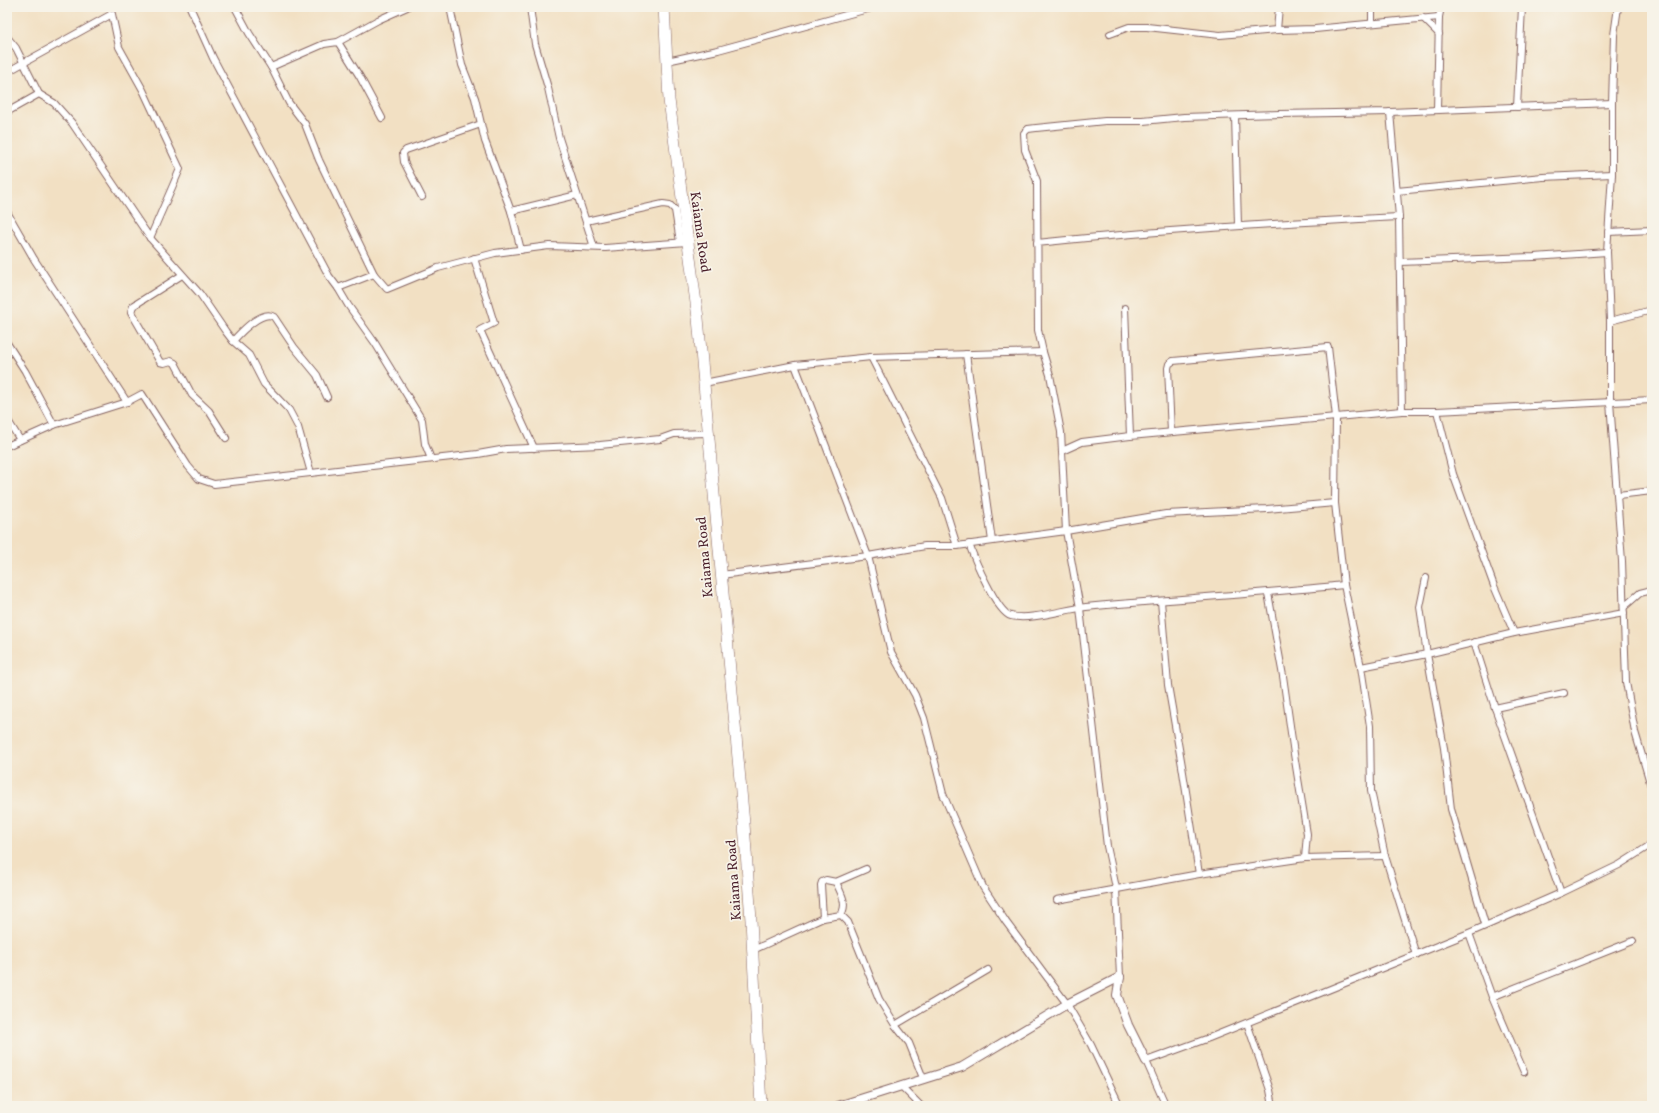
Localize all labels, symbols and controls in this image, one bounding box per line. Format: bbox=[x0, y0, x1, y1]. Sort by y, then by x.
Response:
street label: Kaiama Road bbox=[684, 191, 715, 274]
street label: Kaiama Road bbox=[692, 515, 719, 598]
street label: Kaiama Road bbox=[722, 839, 747, 921]

